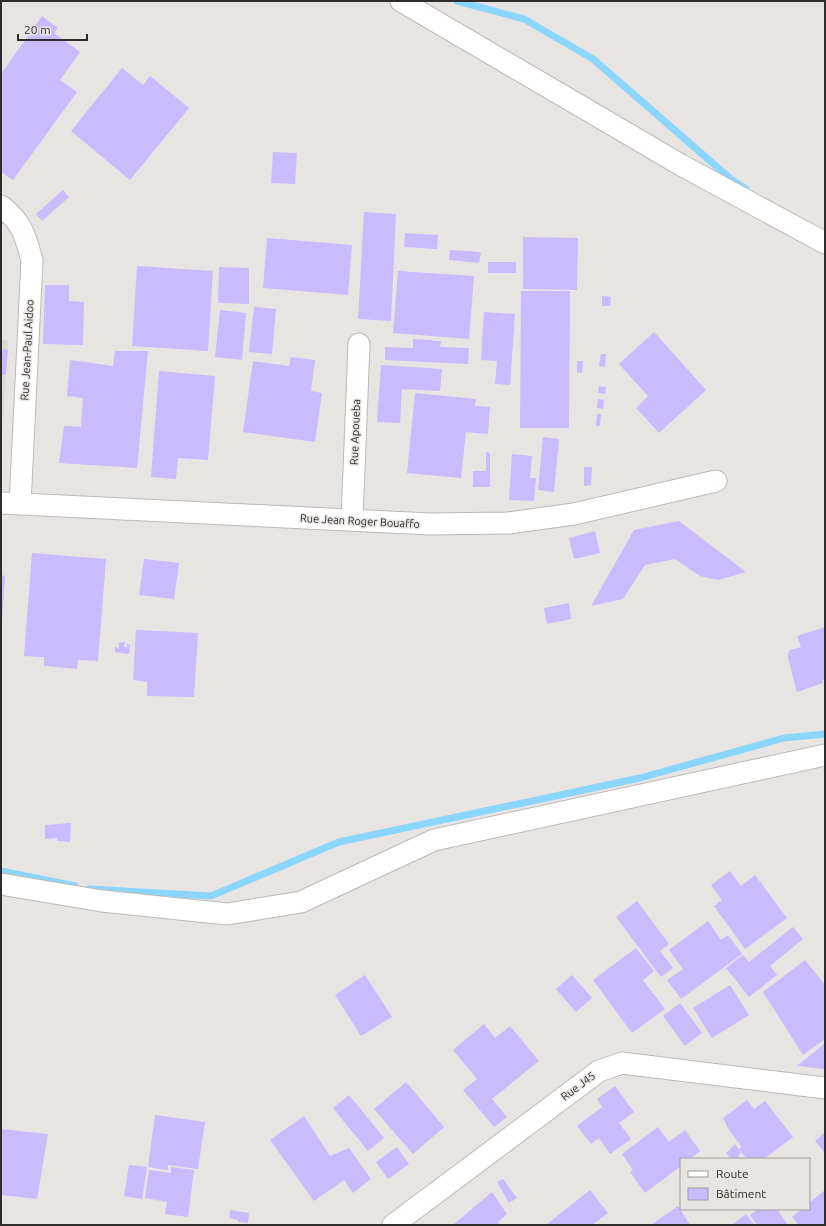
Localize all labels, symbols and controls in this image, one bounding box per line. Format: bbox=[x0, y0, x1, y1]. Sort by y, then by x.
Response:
scale bar bbox=[18, 16, 87, 42]
text: 20 m bbox=[24, 23, 51, 36]
street label: Rue Jean-Paul Aidoo bbox=[18, 299, 36, 401]
street label: Rue Apoueba bbox=[348, 399, 362, 465]
street label: Rue Jean Roger Bouaffo bbox=[300, 512, 420, 530]
street label: Rue J45 bbox=[559, 1069, 597, 1103]
legend bbox=[680, 1158, 810, 1210]
text: Route bbox=[716, 1167, 749, 1180]
text: Bâtiment bbox=[716, 1187, 766, 1200]

